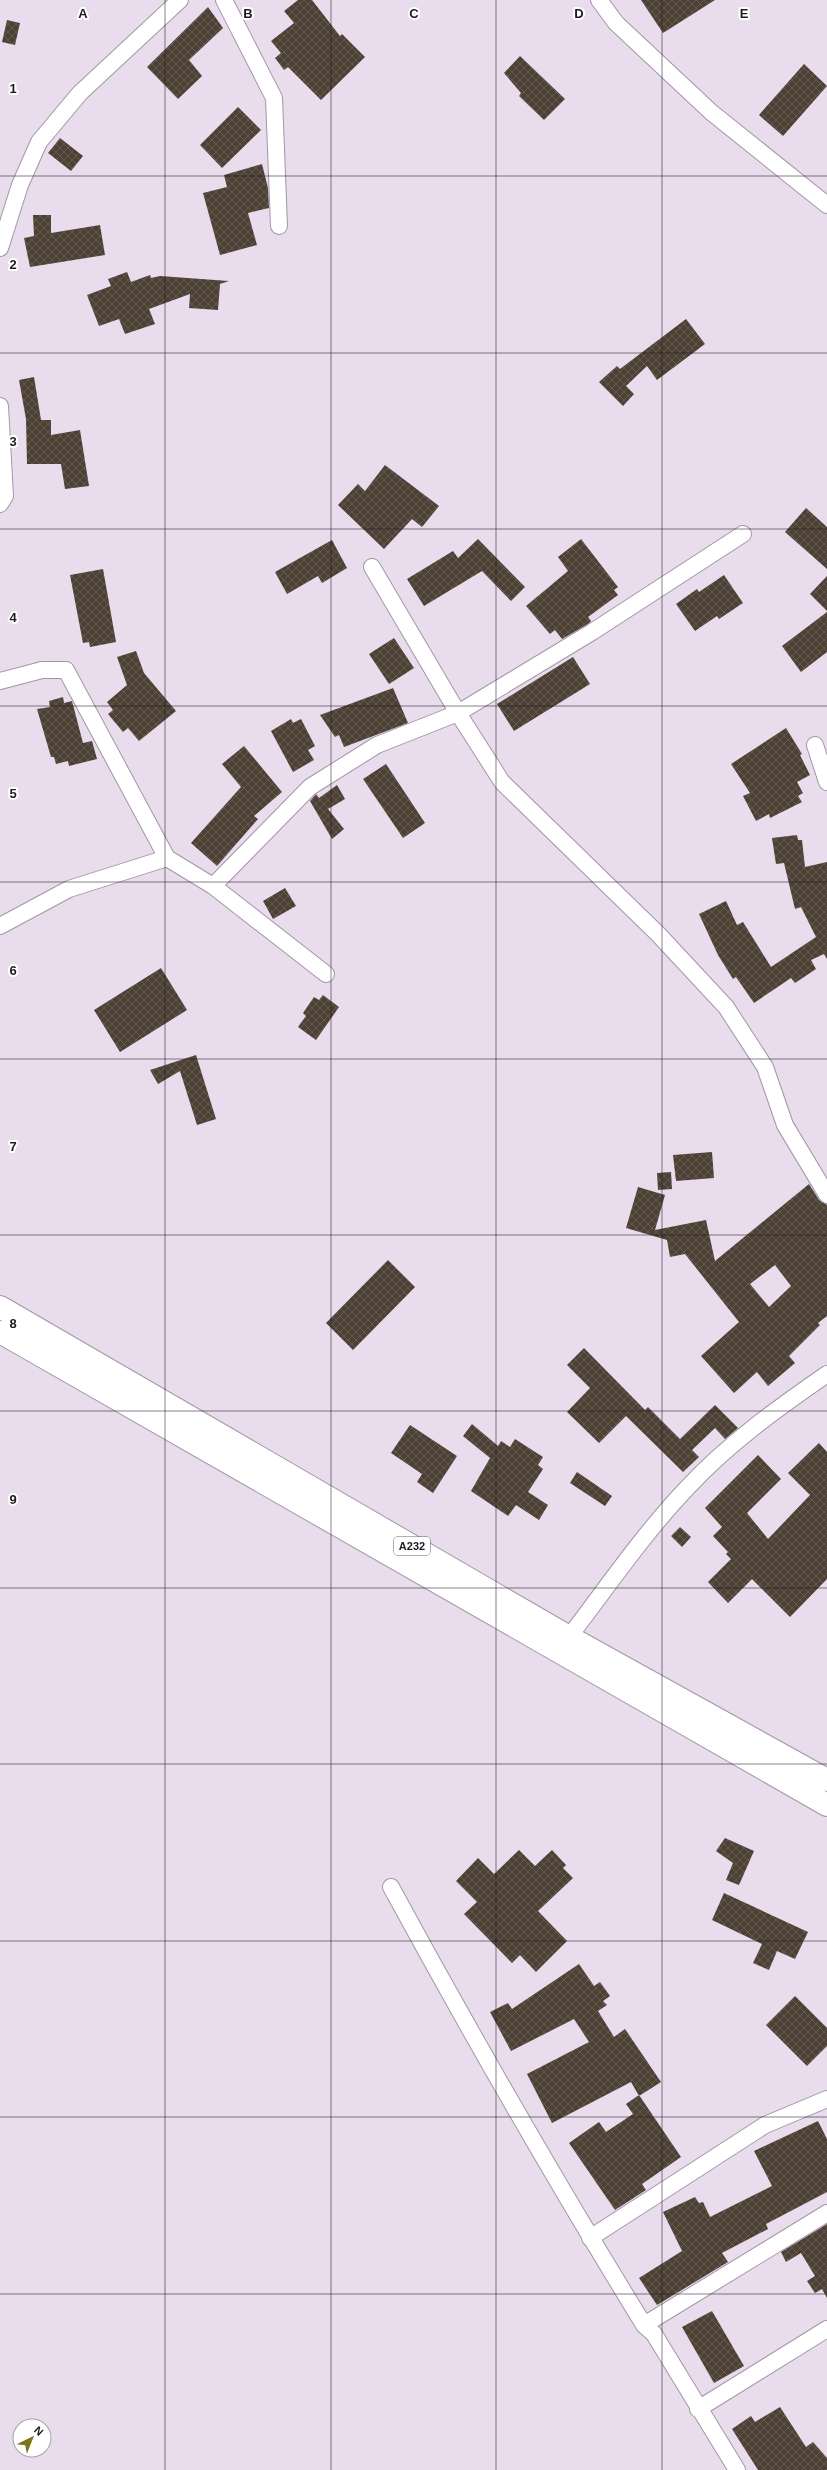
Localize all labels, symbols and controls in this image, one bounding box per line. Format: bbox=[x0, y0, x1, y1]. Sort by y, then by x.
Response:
text: A bbox=[78, 6, 88, 21]
text: B bbox=[243, 6, 253, 21]
text: C bbox=[409, 6, 419, 21]
text: D bbox=[574, 6, 584, 21]
text: E bbox=[740, 6, 749, 21]
text: 1 bbox=[9, 81, 17, 96]
text: 2 bbox=[9, 257, 17, 272]
text: 3 bbox=[9, 434, 17, 449]
text: 4 bbox=[9, 610, 17, 625]
text: 5 bbox=[9, 786, 17, 801]
text: 6 bbox=[9, 963, 17, 978]
text: 7 bbox=[9, 1139, 17, 1154]
text: 8 bbox=[9, 1316, 17, 1331]
text: 9 bbox=[9, 1492, 17, 1507]
road number: A232 bbox=[394, 1537, 430, 1555]
north arrow bbox=[12, 2418, 52, 2458]
text: N bbox=[32, 2424, 46, 2438]

